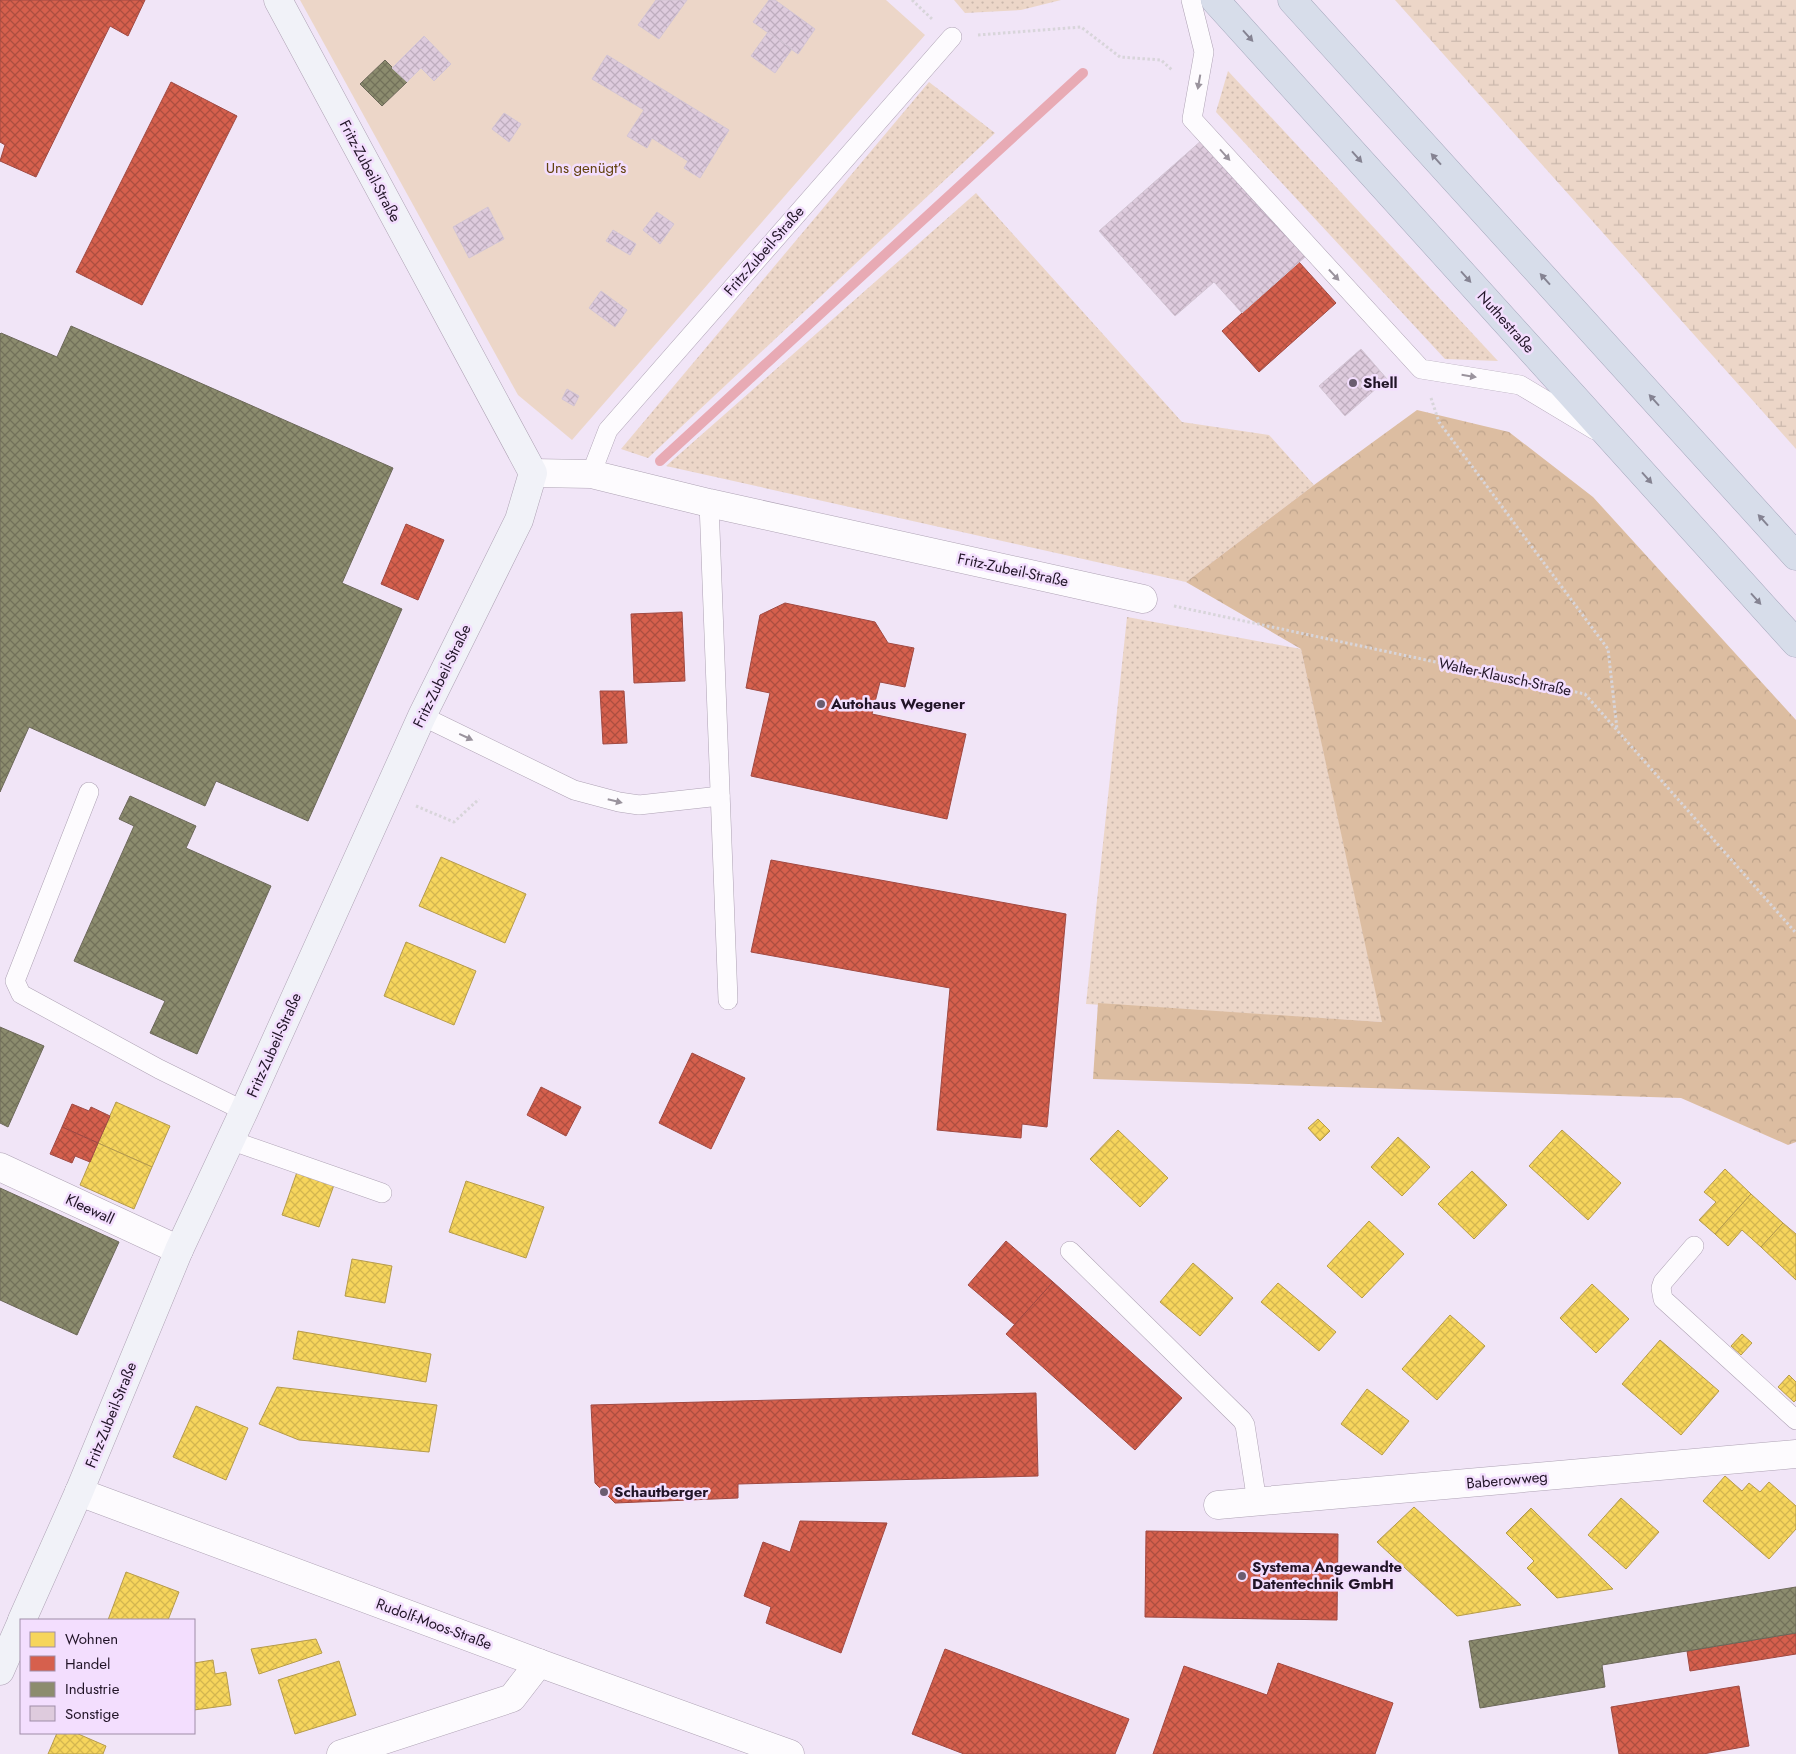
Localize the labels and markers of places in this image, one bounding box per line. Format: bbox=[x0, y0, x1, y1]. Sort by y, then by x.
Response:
place label: Shell bbox=[1363, 372, 1398, 394]
marker: Shell bbox=[1347, 377, 1359, 389]
place label: Autohaus Wegener bbox=[830, 693, 966, 715]
marker: Autohaus Wegener bbox=[815, 698, 827, 710]
place label: Schautberger bbox=[614, 1481, 709, 1503]
marker: Schautberger bbox=[598, 1486, 610, 1498]
place label: Systema Angewandte Datentechnik GmbH bbox=[1252, 1556, 1403, 1595]
marker: Systema Angewandte Datentechnik GmbH bbox=[1236, 1570, 1248, 1582]

